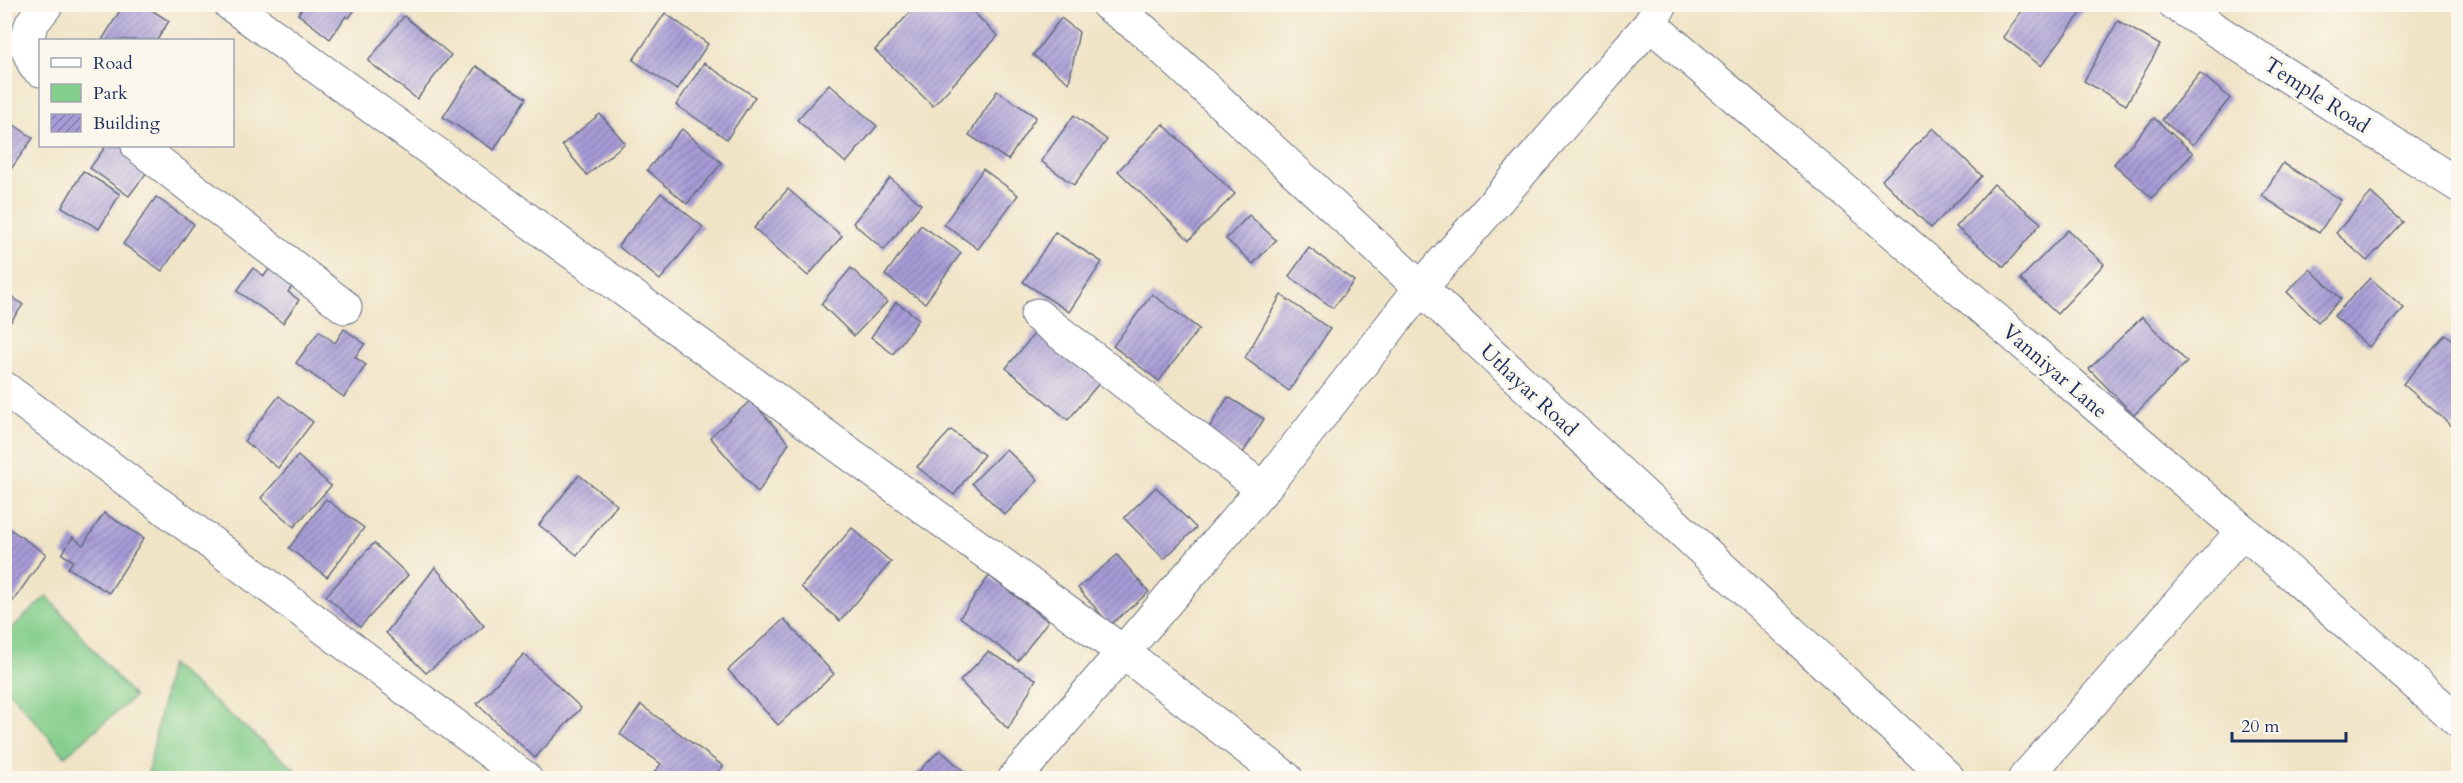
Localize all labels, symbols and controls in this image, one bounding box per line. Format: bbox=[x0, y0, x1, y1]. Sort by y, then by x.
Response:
legend bbox=[39, 39, 234, 147]
street label: Temple Road bbox=[2258, 50, 2375, 140]
text: Road bbox=[93, 51, 133, 76]
text: Park bbox=[93, 81, 128, 106]
text: Building bbox=[93, 111, 161, 136]
street label: Vanniyar Lane bbox=[1996, 317, 2114, 425]
street label: Uthayar Road bbox=[1473, 337, 1584, 443]
scale bar bbox=[2232, 705, 2346, 743]
text: 20 m bbox=[2241, 714, 2280, 739]

